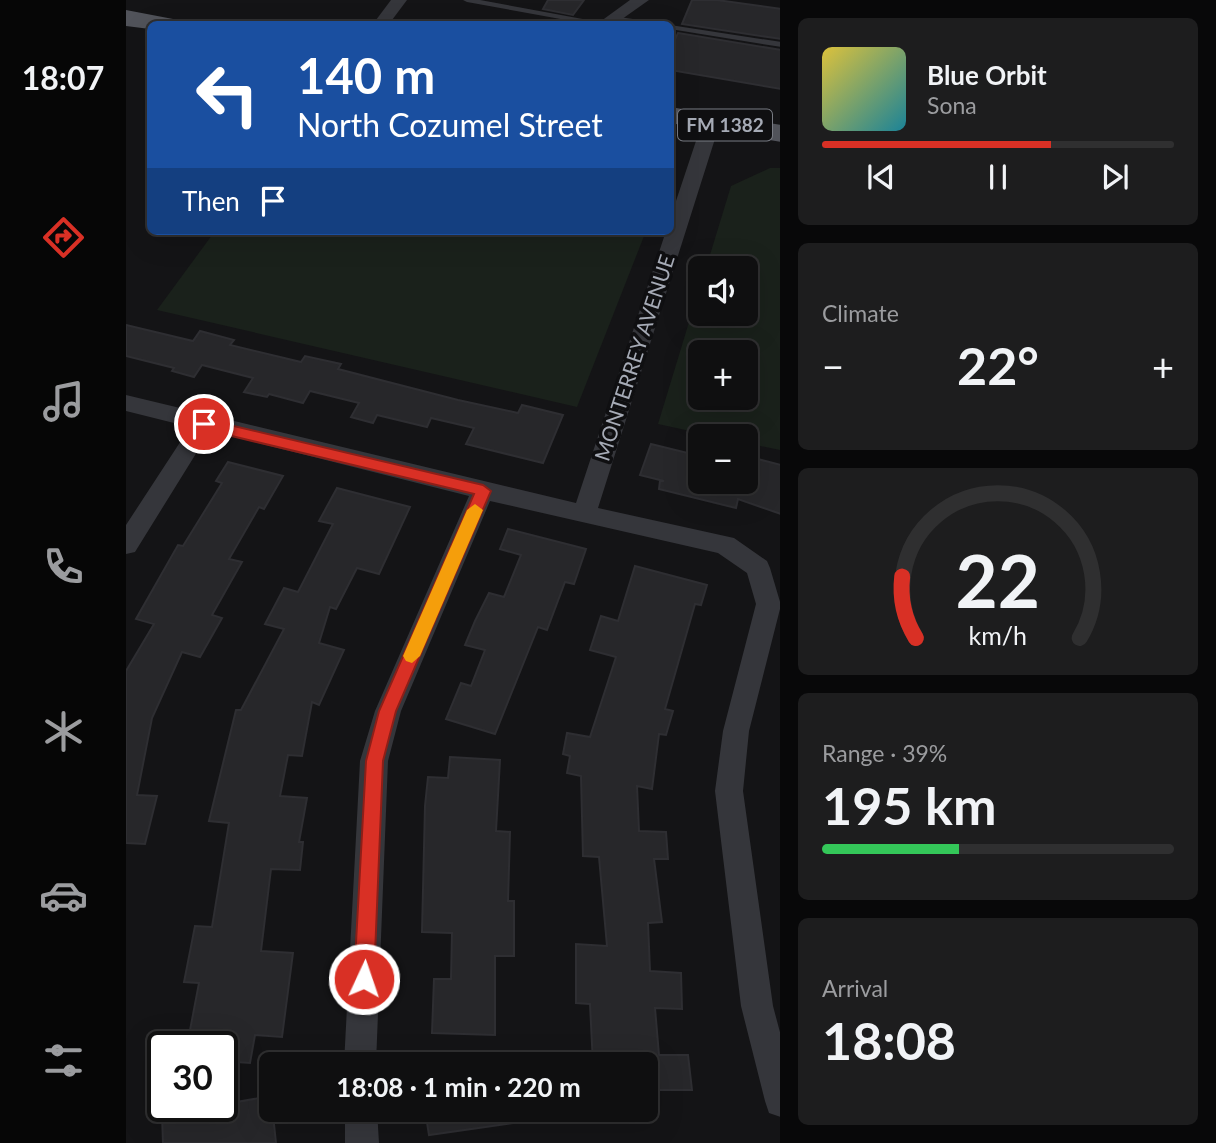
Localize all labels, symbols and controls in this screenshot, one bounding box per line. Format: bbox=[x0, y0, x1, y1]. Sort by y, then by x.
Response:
text: 140 m bbox=[297, 46, 435, 104]
icon: left bbox=[182, 49, 273, 140]
text: 18:07 bbox=[22, 58, 104, 97]
text: Blue Orbit bbox=[927, 59, 1047, 91]
text: Sona bbox=[927, 91, 977, 119]
text: North Cozumel Street bbox=[297, 105, 603, 144]
road number: FM 1382 bbox=[678, 110, 772, 140]
icon: previous bbox=[862, 158, 900, 196]
icon: pause bbox=[979, 158, 1017, 196]
icon: next bbox=[1096, 158, 1134, 196]
icon: arrive bbox=[254, 182, 292, 220]
text: Then bbox=[182, 185, 240, 217]
icon: directions bbox=[39, 213, 88, 262]
street label: MONTERREY AVENUE bbox=[588, 251, 679, 464]
map controls bbox=[688, 256, 758, 494]
button: sound bbox=[688, 256, 758, 326]
text: Climate bbox=[822, 299, 899, 327]
text: 22° bbox=[957, 334, 1039, 396]
button: + bbox=[688, 340, 758, 410]
text: − bbox=[822, 343, 844, 389]
text: + bbox=[1152, 343, 1174, 389]
icon: music bbox=[39, 377, 88, 426]
pin bbox=[174, 394, 234, 454]
icon: arrive bbox=[185, 405, 223, 443]
button: − bbox=[688, 424, 758, 494]
text: 22 bbox=[956, 536, 1040, 624]
icon: phone bbox=[39, 542, 88, 591]
text: km/h bbox=[969, 619, 1027, 649]
icon: climate bbox=[39, 707, 88, 756]
text: Range · 39% bbox=[822, 739, 947, 767]
text: 195 km bbox=[822, 774, 996, 836]
icon: car bbox=[39, 871, 88, 920]
position arrow bbox=[327, 942, 401, 1016]
text: Arrival bbox=[822, 974, 888, 1002]
text: 18:08 bbox=[822, 1009, 956, 1071]
speed limit sign: 30 bbox=[147, 1031, 238, 1122]
icon: filters bbox=[39, 1036, 88, 1085]
text: 18:08 · 1 min · 220 m bbox=[336, 1071, 581, 1103]

